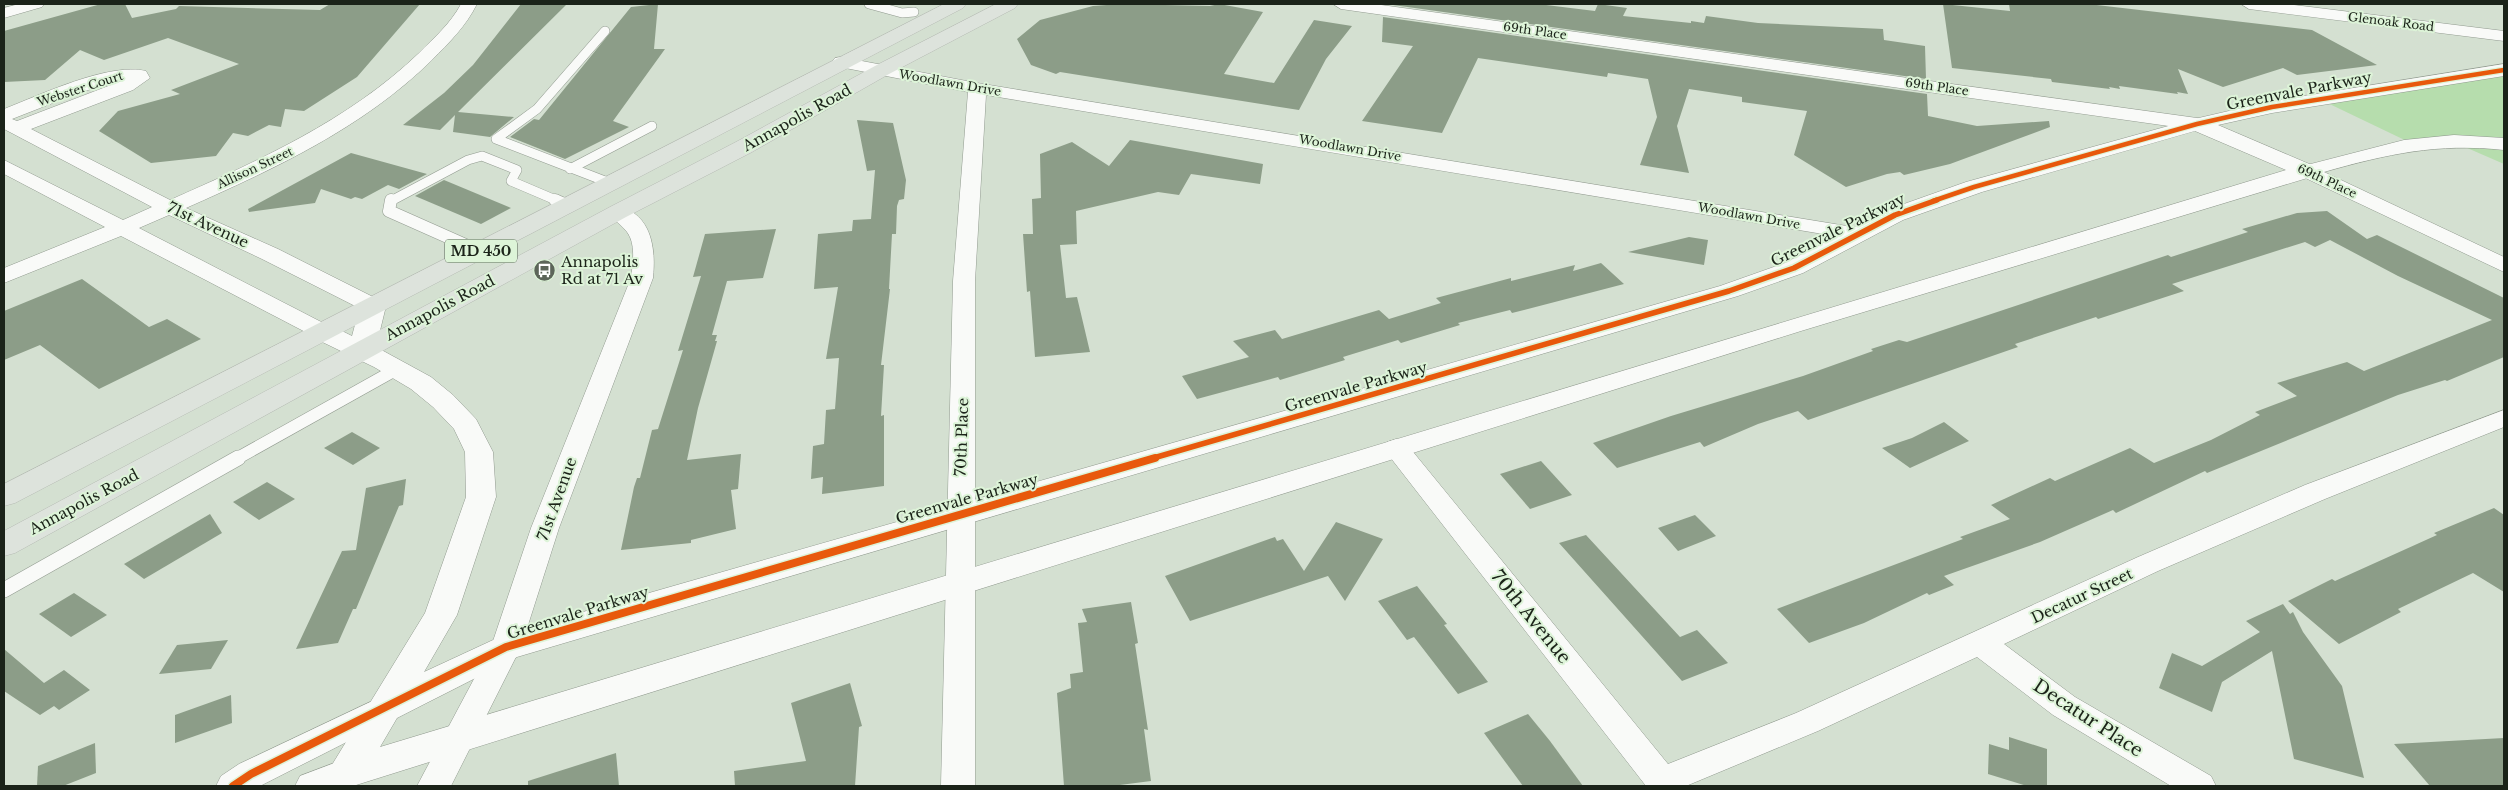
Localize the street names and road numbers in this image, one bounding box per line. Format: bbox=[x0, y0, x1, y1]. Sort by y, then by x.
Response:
street label: Glenoak Road bbox=[2347, 9, 2435, 34]
street label: 69th Place bbox=[1502, 19, 1568, 42]
street label: Woodlawn Drive bbox=[897, 66, 1002, 99]
street label: Webster Court bbox=[34, 67, 125, 110]
street label: Greenvale Parkway bbox=[2225, 67, 2373, 114]
street label: 69th Place bbox=[1904, 75, 1970, 98]
street label: Annapolis Road bbox=[738, 80, 855, 156]
street label: Woodlawn Drive bbox=[1297, 131, 1402, 164]
street label: Allison Street bbox=[213, 143, 296, 192]
street label: 69th Place bbox=[2295, 160, 2359, 201]
street label: Greenvale Parkway bbox=[1767, 189, 1909, 270]
street label: 71st Avenue bbox=[165, 197, 252, 252]
street label: Woodlawn Drive bbox=[1696, 199, 1801, 232]
road number: MD 450 bbox=[445, 240, 517, 262]
street label: Annapolis Road bbox=[381, 271, 498, 345]
street label: Greenvale Parkway bbox=[1282, 357, 1430, 416]
street label: 70th Place bbox=[951, 397, 972, 477]
street label: 71st Avenue bbox=[533, 454, 580, 543]
street label: Annapolis Road bbox=[25, 465, 142, 539]
street label: Greenvale Parkway bbox=[893, 469, 1041, 528]
street label: Decatur Street bbox=[2028, 564, 2136, 627]
street label: 70th Avenue bbox=[1487, 566, 1575, 668]
street label: Greenvale Parkway bbox=[505, 582, 652, 643]
street label: Decatur Place bbox=[2029, 674, 2147, 762]

